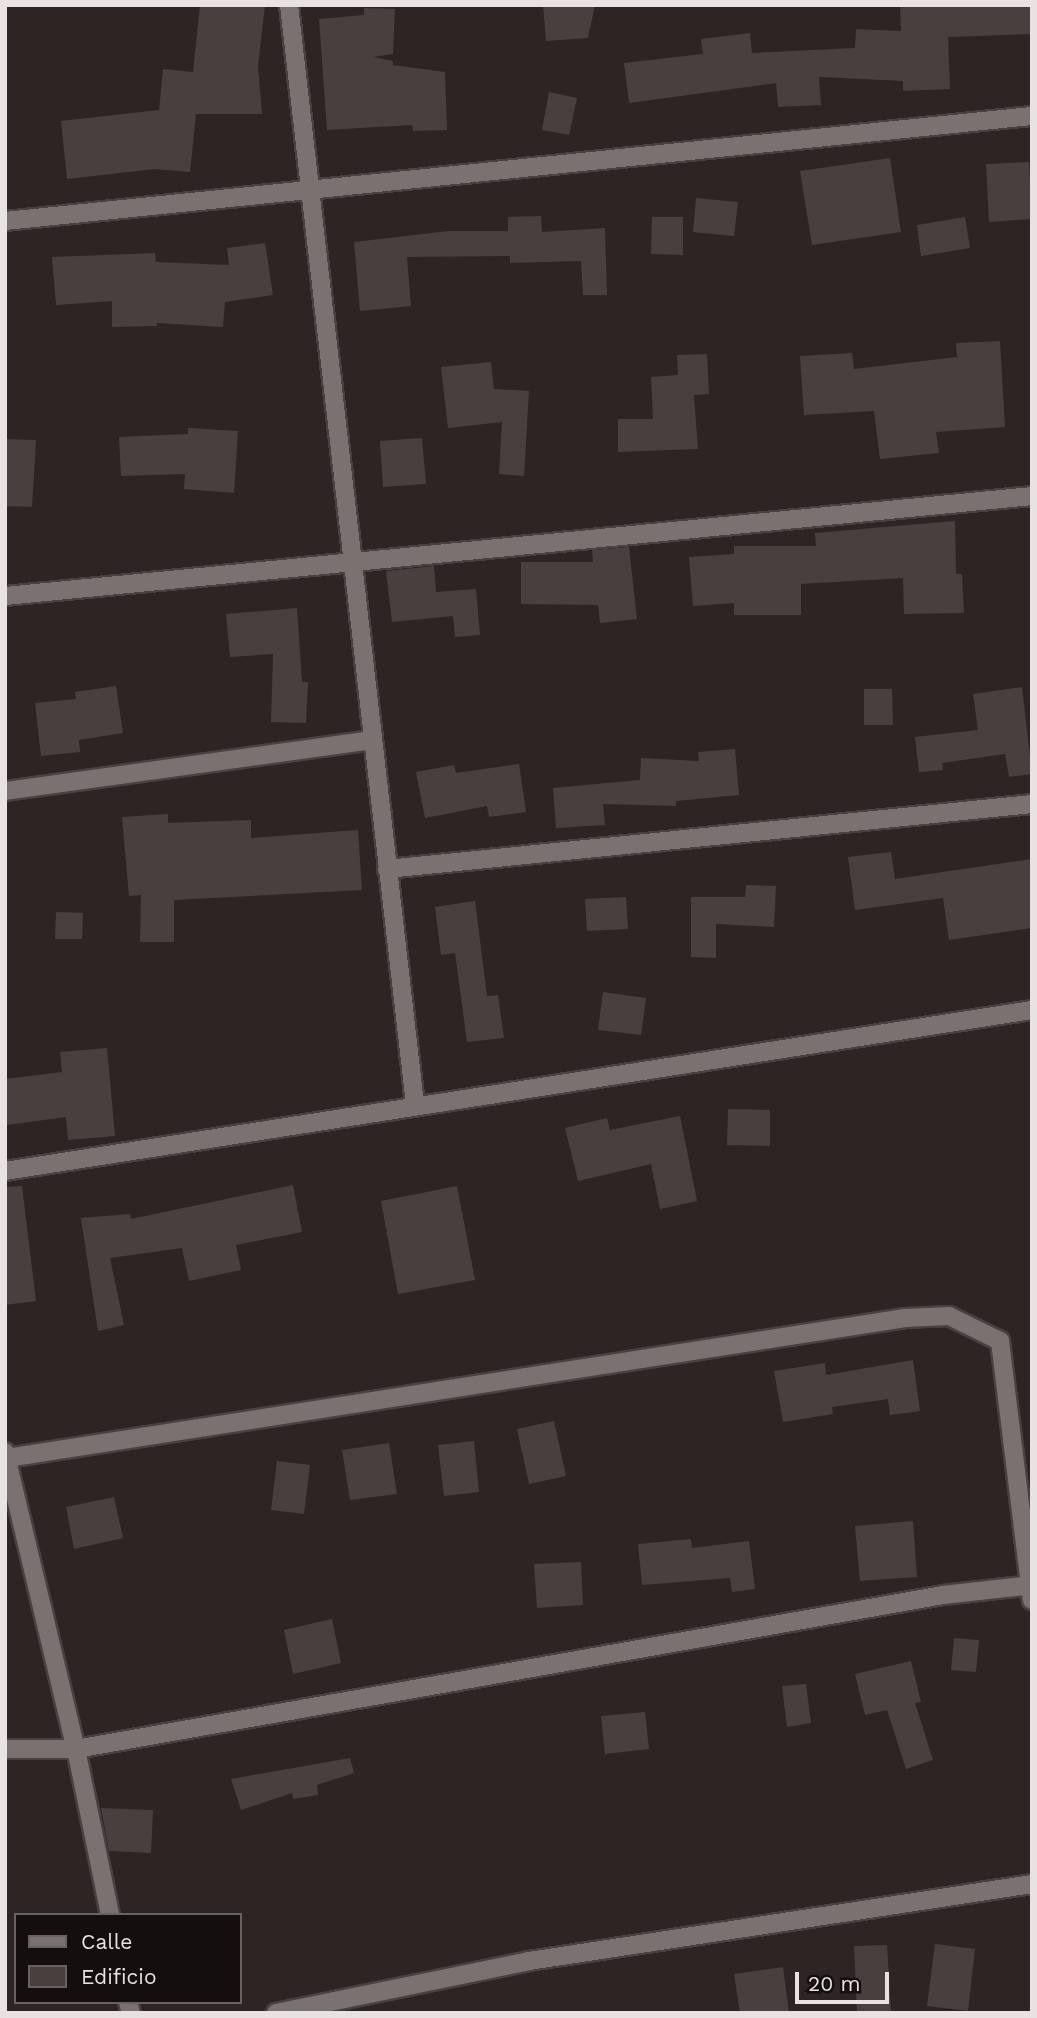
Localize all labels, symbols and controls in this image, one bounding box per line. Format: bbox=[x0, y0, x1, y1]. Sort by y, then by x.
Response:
legend bbox=[14, 1913, 242, 2004]
text: Calle bbox=[81, 1929, 132, 1954]
scale bar bbox=[799, 1958, 894, 2002]
text: Edificio bbox=[81, 1964, 157, 1989]
text: 20 m bbox=[808, 1971, 860, 1996]

